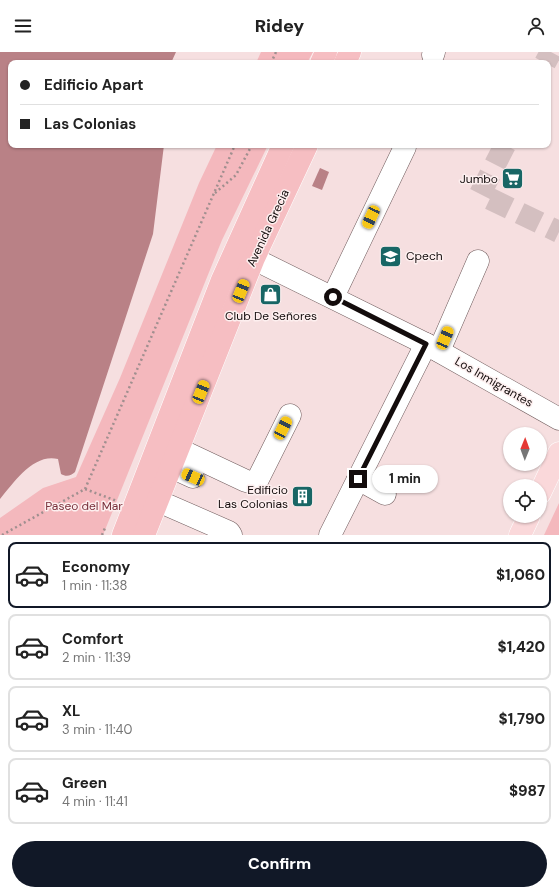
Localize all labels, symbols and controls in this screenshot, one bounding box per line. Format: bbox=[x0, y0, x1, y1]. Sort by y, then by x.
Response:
text: Ridey bbox=[255, 14, 304, 38]
icon: menu bbox=[12, 15, 34, 37]
icon: person bbox=[525, 15, 547, 37]
text: Edificio Apart bbox=[44, 75, 144, 95]
text: Las Colonias bbox=[44, 114, 136, 134]
supermarket icon: Jumbo bbox=[500, 166, 526, 192]
place label: Jumbo bbox=[460, 171, 498, 187]
street label: Avenida Grecia bbox=[243, 187, 293, 269]
car bbox=[360, 204, 382, 230]
school or university icon: Cpech bbox=[378, 243, 404, 269]
place label: Cpech bbox=[406, 248, 443, 264]
car bbox=[231, 278, 251, 304]
shop icon: Club De Señores bbox=[258, 282, 284, 308]
route start bbox=[324, 288, 342, 306]
place label: Club De Señores bbox=[225, 308, 317, 324]
car bbox=[435, 325, 455, 351]
street label: Los Inmigrantes bbox=[452, 353, 536, 411]
car bbox=[191, 379, 211, 405]
car bbox=[272, 415, 294, 441]
north arrow bbox=[503, 427, 547, 471]
map controls bbox=[503, 427, 547, 523]
callout: 1 min bbox=[372, 465, 438, 493]
car bbox=[180, 467, 206, 487]
route end bbox=[349, 470, 367, 488]
text: 1 min bbox=[389, 470, 421, 487]
button: locate bbox=[503, 479, 547, 523]
place label: Edificio Las Colonias bbox=[218, 482, 288, 512]
building icon: Edificio Las Colonias bbox=[290, 484, 316, 510]
park label: Paseo del Mar bbox=[45, 498, 123, 514]
icon: car bbox=[14, 557, 50, 593]
text: Economy bbox=[62, 557, 130, 577]
text: $1,060 bbox=[496, 565, 545, 585]
text: 1 min · 11:38 bbox=[62, 577, 128, 594]
icon: car bbox=[14, 629, 50, 665]
text: Comfort bbox=[62, 629, 123, 649]
text: $1,420 bbox=[498, 637, 545, 657]
text: 2 min · 11:39 bbox=[62, 649, 131, 666]
icon: car bbox=[14, 701, 50, 737]
text: XL bbox=[62, 701, 80, 721]
text: $1,790 bbox=[499, 709, 545, 729]
text: 3 min · 11:40 bbox=[62, 721, 132, 738]
icon: car bbox=[14, 773, 50, 809]
text: Green bbox=[62, 773, 107, 793]
text: $987 bbox=[509, 781, 545, 801]
text: 4 min · 11:41 bbox=[62, 793, 128, 810]
button: Confirm bbox=[12, 841, 547, 887]

